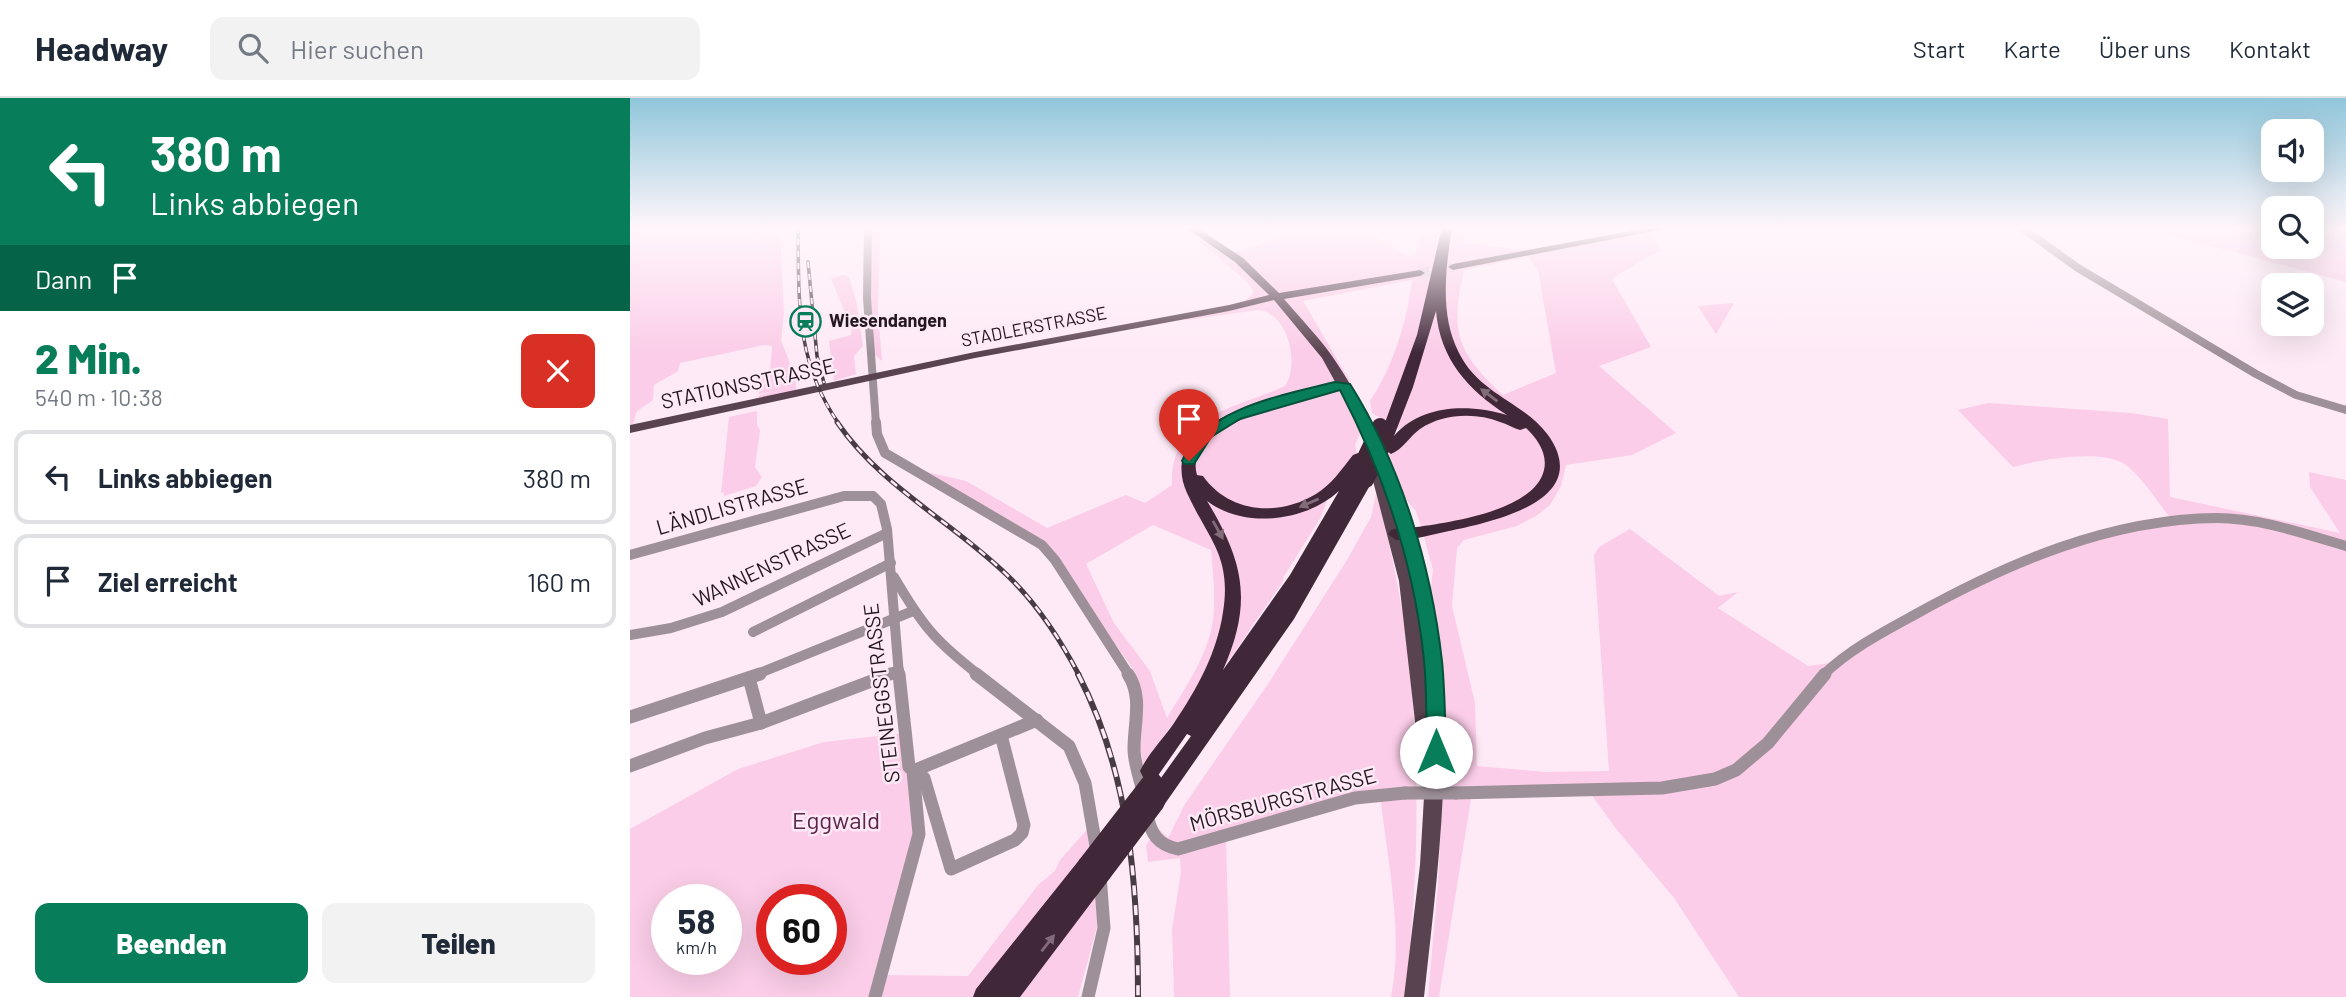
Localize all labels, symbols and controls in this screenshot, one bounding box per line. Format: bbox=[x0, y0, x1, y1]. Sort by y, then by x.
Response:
search box bbox=[210, 17, 700, 80]
text: Headway bbox=[35, 28, 168, 68]
icon: search bbox=[234, 29, 272, 67]
text: Hier suchen bbox=[290, 33, 424, 64]
text: Start bbox=[1913, 34, 1966, 63]
text: Karte bbox=[2004, 34, 2061, 63]
text: Über uns bbox=[2099, 34, 2191, 63]
text: Kontakt bbox=[2229, 34, 2311, 63]
map controls bbox=[2261, 119, 2324, 336]
button: sound bbox=[2261, 119, 2324, 182]
text: 380 m bbox=[150, 123, 282, 182]
icon: left bbox=[35, 126, 126, 217]
text: Links abbiegen bbox=[150, 183, 359, 221]
button: search bbox=[2261, 196, 2324, 259]
icon: arrive bbox=[106, 259, 144, 297]
text: Dann bbox=[35, 263, 92, 294]
button: layers bbox=[2261, 273, 2324, 336]
street label: STADLERSTRASSE bbox=[959, 301, 1108, 351]
station icon: Wiesendangen bbox=[789, 304, 823, 338]
place label: Wiesendangen bbox=[829, 309, 947, 331]
text: 2 Min. bbox=[35, 332, 142, 382]
button: close bbox=[521, 334, 595, 408]
street label: STATIONSSTRASSE bbox=[658, 352, 837, 413]
text: 540 m · 10:38 bbox=[35, 383, 163, 411]
pin bbox=[1159, 389, 1219, 461]
one-way arrow bbox=[1480, 389, 1498, 403]
icon: arrive bbox=[1170, 400, 1208, 438]
icon: left bbox=[39, 458, 77, 496]
text: Links abbiegen bbox=[98, 462, 272, 493]
text: 380 m bbox=[523, 462, 591, 493]
street label: LÄNDLISTRASSE bbox=[653, 472, 810, 539]
one-way arrow bbox=[1299, 497, 1319, 509]
street label: WANNENSTRASSE bbox=[689, 516, 854, 611]
one-way arrow bbox=[1212, 520, 1223, 540]
icon: arrive bbox=[39, 562, 77, 600]
text: Ziel erreicht bbox=[98, 566, 238, 597]
text: 160 m bbox=[527, 566, 591, 597]
street label: STEINEGGSTRASSE bbox=[857, 602, 904, 784]
position arrow bbox=[1399, 715, 1473, 789]
street label: MÖRSBURGSTRASSE bbox=[1186, 762, 1379, 836]
park label: Eggwald bbox=[792, 805, 880, 834]
speed limit sign: 60 bbox=[756, 884, 847, 975]
text: 58 bbox=[678, 899, 715, 941]
button: Beenden bbox=[35, 903, 308, 983]
button: Teilen bbox=[322, 903, 595, 983]
one-way arrow bbox=[1040, 934, 1054, 952]
text: km/h bbox=[676, 936, 717, 958]

